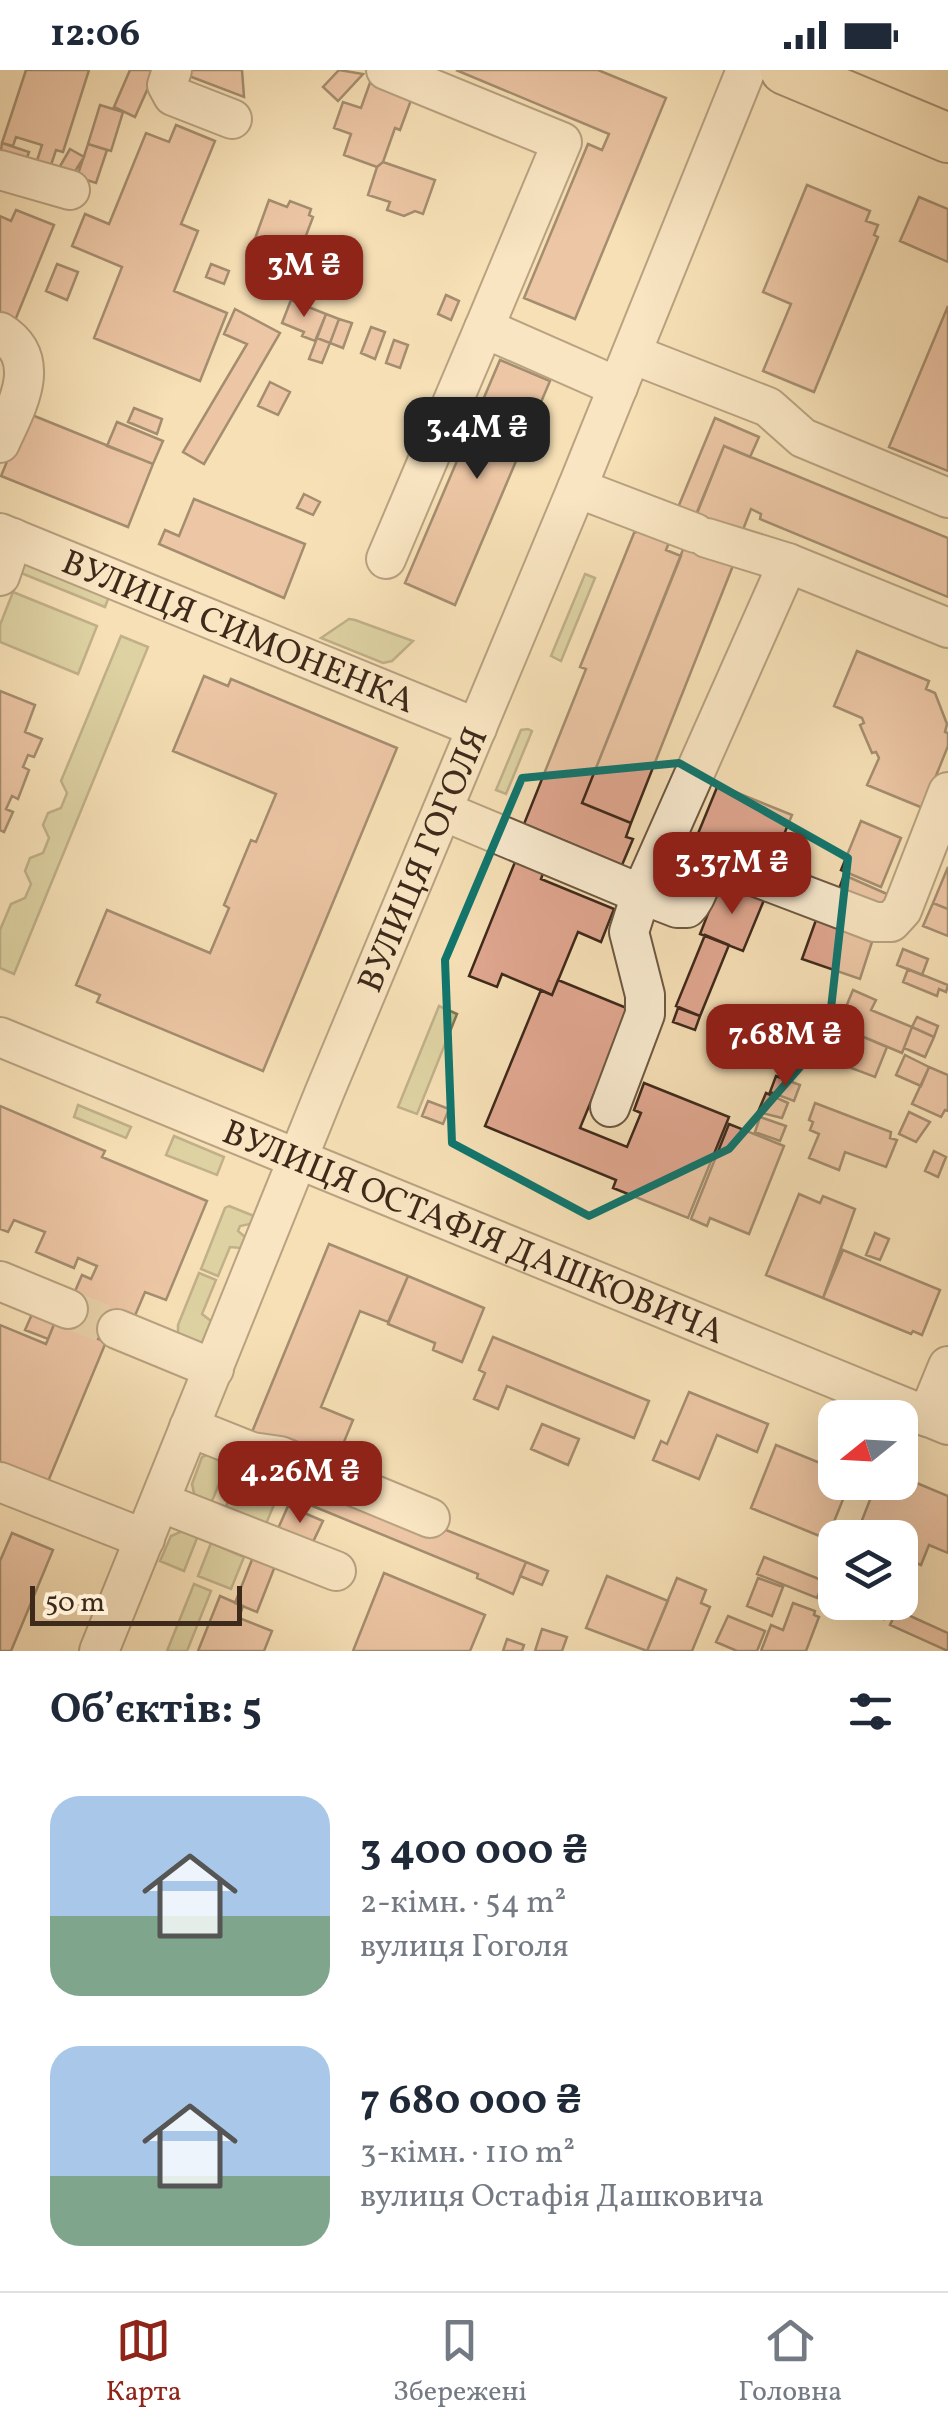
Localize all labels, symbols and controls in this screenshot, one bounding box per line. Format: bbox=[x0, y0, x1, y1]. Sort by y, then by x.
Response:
text: 12:06 bbox=[50, 9, 140, 62]
pin: 3M ₴ bbox=[245, 235, 363, 320]
text: 3M ₴ bbox=[267, 245, 341, 289]
pin: 3.4M ₴ bbox=[396, 397, 558, 482]
text: 3.4M ₴ bbox=[426, 407, 528, 451]
street label: ВУЛИЦЯ СИМОНЕНКА bbox=[54, 540, 421, 727]
street label: ВУЛИЦЯ ГОГОЛЯ bbox=[348, 721, 501, 1000]
pin: 3.37M ₴ bbox=[640, 832, 824, 917]
text: 3.37M ₴ bbox=[675, 842, 789, 886]
pin: 7.68M ₴ bbox=[693, 1004, 877, 1089]
text: 7.68M ₴ bbox=[728, 1014, 842, 1058]
street label: ВУЛИЦЯ ОСТАФІЯ ДАШКОВИЧА bbox=[215, 1110, 731, 1358]
north arrow bbox=[818, 1400, 918, 1500]
map controls bbox=[818, 1400, 918, 1620]
pin: 4.26M ₴ bbox=[208, 1441, 392, 1526]
text: 4.26M ₴ bbox=[240, 1451, 360, 1495]
button: layers bbox=[818, 1520, 918, 1620]
scale bar bbox=[30, 1581, 242, 1626]
text: 50 m bbox=[45, 1584, 105, 1623]
text: Об’єктів: 5 bbox=[50, 1682, 262, 1741]
icon: filters bbox=[843, 1684, 898, 1739]
text: 3 400 000 ₴ bbox=[360, 1823, 588, 1882]
icon: home bbox=[130, 1836, 250, 1956]
text: 2-кімн. · 54 m² bbox=[360, 1882, 566, 1926]
text: вулиця Гоголя bbox=[360, 1926, 569, 1970]
text: 7 680 000 ₴ bbox=[360, 2073, 582, 2132]
icon: home bbox=[130, 2086, 250, 2206]
text: 3-кімн. · 110 m² bbox=[360, 2132, 575, 2176]
text: вулиця Остафія Дашковича bbox=[360, 2176, 764, 2220]
tab: Карта bbox=[106, 2313, 182, 2412]
tab: Збережені bbox=[393, 2313, 527, 2412]
tab: Головна bbox=[738, 2313, 842, 2412]

